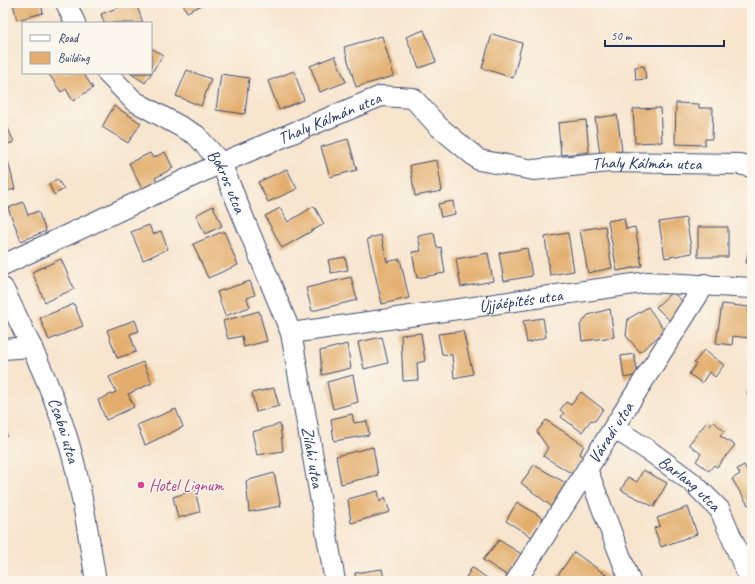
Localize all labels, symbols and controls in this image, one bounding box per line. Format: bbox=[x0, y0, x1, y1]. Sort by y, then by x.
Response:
legend bbox=[22, 22, 152, 74]
scale bar bbox=[605, 22, 724, 48]
text: 50 m bbox=[611, 28, 633, 44]
text: Road bbox=[58, 30, 80, 46]
text: Building bbox=[58, 50, 90, 66]
street label: Thaly Kálmán utca bbox=[275, 86, 385, 149]
street label: Bokros utca bbox=[203, 145, 252, 218]
street label: Thaly Kálmán utca bbox=[591, 151, 703, 174]
street label: Újjáépítés utca bbox=[477, 284, 565, 317]
street label: Csabai utca bbox=[44, 394, 85, 466]
street label: Váradi utca bbox=[583, 397, 639, 467]
street label: Zilahi utca bbox=[297, 425, 329, 490]
street label: Barlang utca bbox=[654, 451, 727, 517]
place label: Hotel Lignum bbox=[149, 475, 225, 496]
marker: Hotel Lignum bbox=[136, 480, 146, 490]

